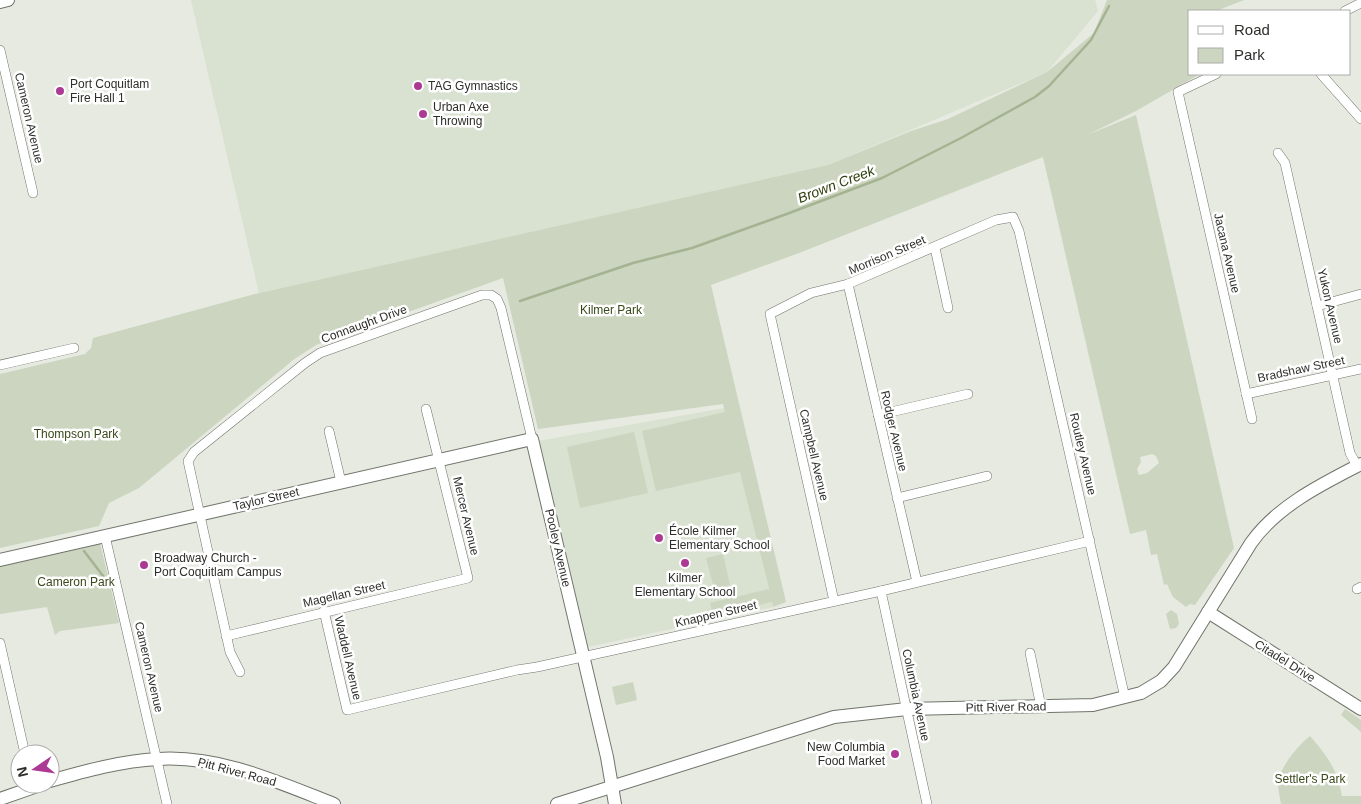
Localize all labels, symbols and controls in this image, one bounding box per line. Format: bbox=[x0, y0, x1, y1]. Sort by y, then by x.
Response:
legend bbox=[1188, 10, 1351, 75]
text: Road bbox=[1234, 21, 1270, 38]
text: Park bbox=[1234, 46, 1265, 63]
street label: Cameron Avenue bbox=[12, 71, 46, 165]
place label: Port Coquitlam Fire Hall 1 bbox=[70, 77, 149, 105]
place label: TAG Gymnastics bbox=[428, 79, 518, 93]
marker: TAG Gymnastics bbox=[412, 80, 424, 92]
marker: Port Coquitlam Fire Hall 1 bbox=[54, 85, 66, 97]
place label: Urban Axe Throwing bbox=[433, 100, 489, 128]
marker: Urban Axe Throwing bbox=[417, 108, 429, 120]
water label: Brown Creek bbox=[795, 162, 878, 206]
street label: Jacana Avenue bbox=[1211, 212, 1243, 295]
street label: Morrison Street bbox=[847, 232, 928, 277]
street label: Yukon Avenue bbox=[1315, 267, 1345, 345]
street label: Connaught Drive bbox=[319, 302, 409, 346]
park label: Kilmer Park bbox=[580, 303, 643, 317]
street label: Bradshaw Street bbox=[1256, 353, 1346, 385]
street label: Rodger Avenue bbox=[878, 389, 910, 473]
street label: Campbell Avenue bbox=[797, 408, 831, 503]
street label: Routley Avenue bbox=[1067, 412, 1099, 497]
park label: Thompson Park bbox=[34, 427, 119, 441]
street label: Mercer Avenue bbox=[450, 475, 482, 557]
street label: Taylor Street bbox=[232, 484, 301, 513]
street label: Pooley Avenue bbox=[542, 508, 574, 589]
place label: École Kilmer Elementary School bbox=[669, 523, 770, 552]
marker: École Kilmer Elementary School bbox=[653, 532, 665, 544]
place label: Broadway Church - Port Coquitlam Campus bbox=[154, 551, 281, 579]
marker: Kilmer Elementary School bbox=[679, 557, 691, 569]
marker: Broadway Church - Port Coquitlam Campus bbox=[138, 559, 150, 571]
place label: Kilmer Elementary School bbox=[635, 571, 735, 599]
park label: Cameron Park bbox=[37, 575, 116, 589]
street label: Magellan Street bbox=[301, 578, 387, 610]
street label: Knappen Street bbox=[674, 598, 759, 630]
street label: Waddell Avenue bbox=[331, 614, 365, 702]
street label: Cameron Avenue bbox=[132, 620, 166, 714]
street label: Citadel Drive bbox=[1252, 637, 1318, 685]
street label: Columbia Avenue bbox=[899, 648, 933, 743]
street label: Pitt River Road bbox=[966, 699, 1046, 715]
place label: New Columbia Food Market bbox=[807, 740, 886, 768]
north arrow bbox=[10, 744, 60, 794]
marker: New Columbia Food Market bbox=[889, 748, 901, 760]
street label: Pitt River Road bbox=[196, 755, 278, 789]
text: N bbox=[13, 765, 31, 779]
park label: Settler's Park bbox=[1275, 772, 1346, 786]

